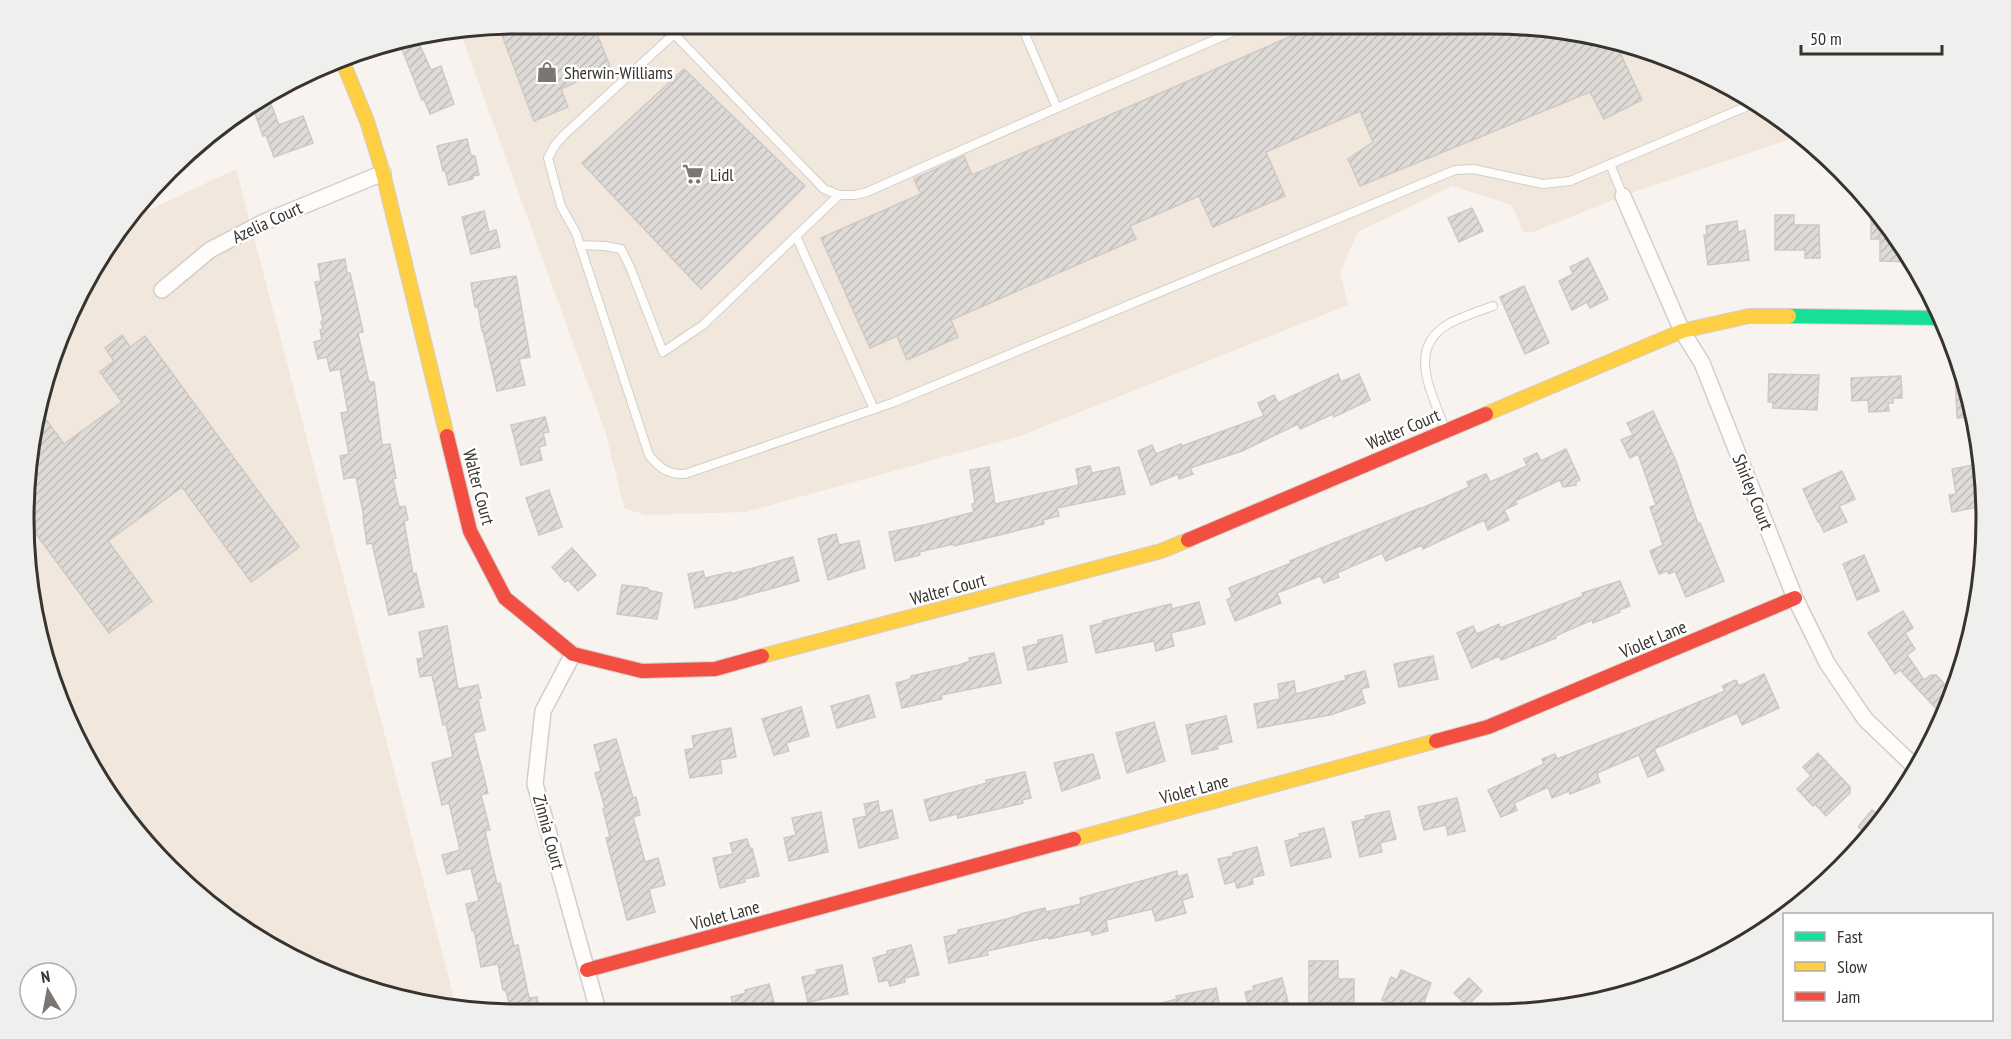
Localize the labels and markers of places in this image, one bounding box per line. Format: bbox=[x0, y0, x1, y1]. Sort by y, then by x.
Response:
shop icon: Sherwin-Williams bbox=[535, 60, 559, 84]
place label: Sherwin-Williams bbox=[564, 61, 673, 84]
supermarket icon: Lidl bbox=[681, 162, 705, 186]
place label: Lidl bbox=[710, 163, 734, 186]

